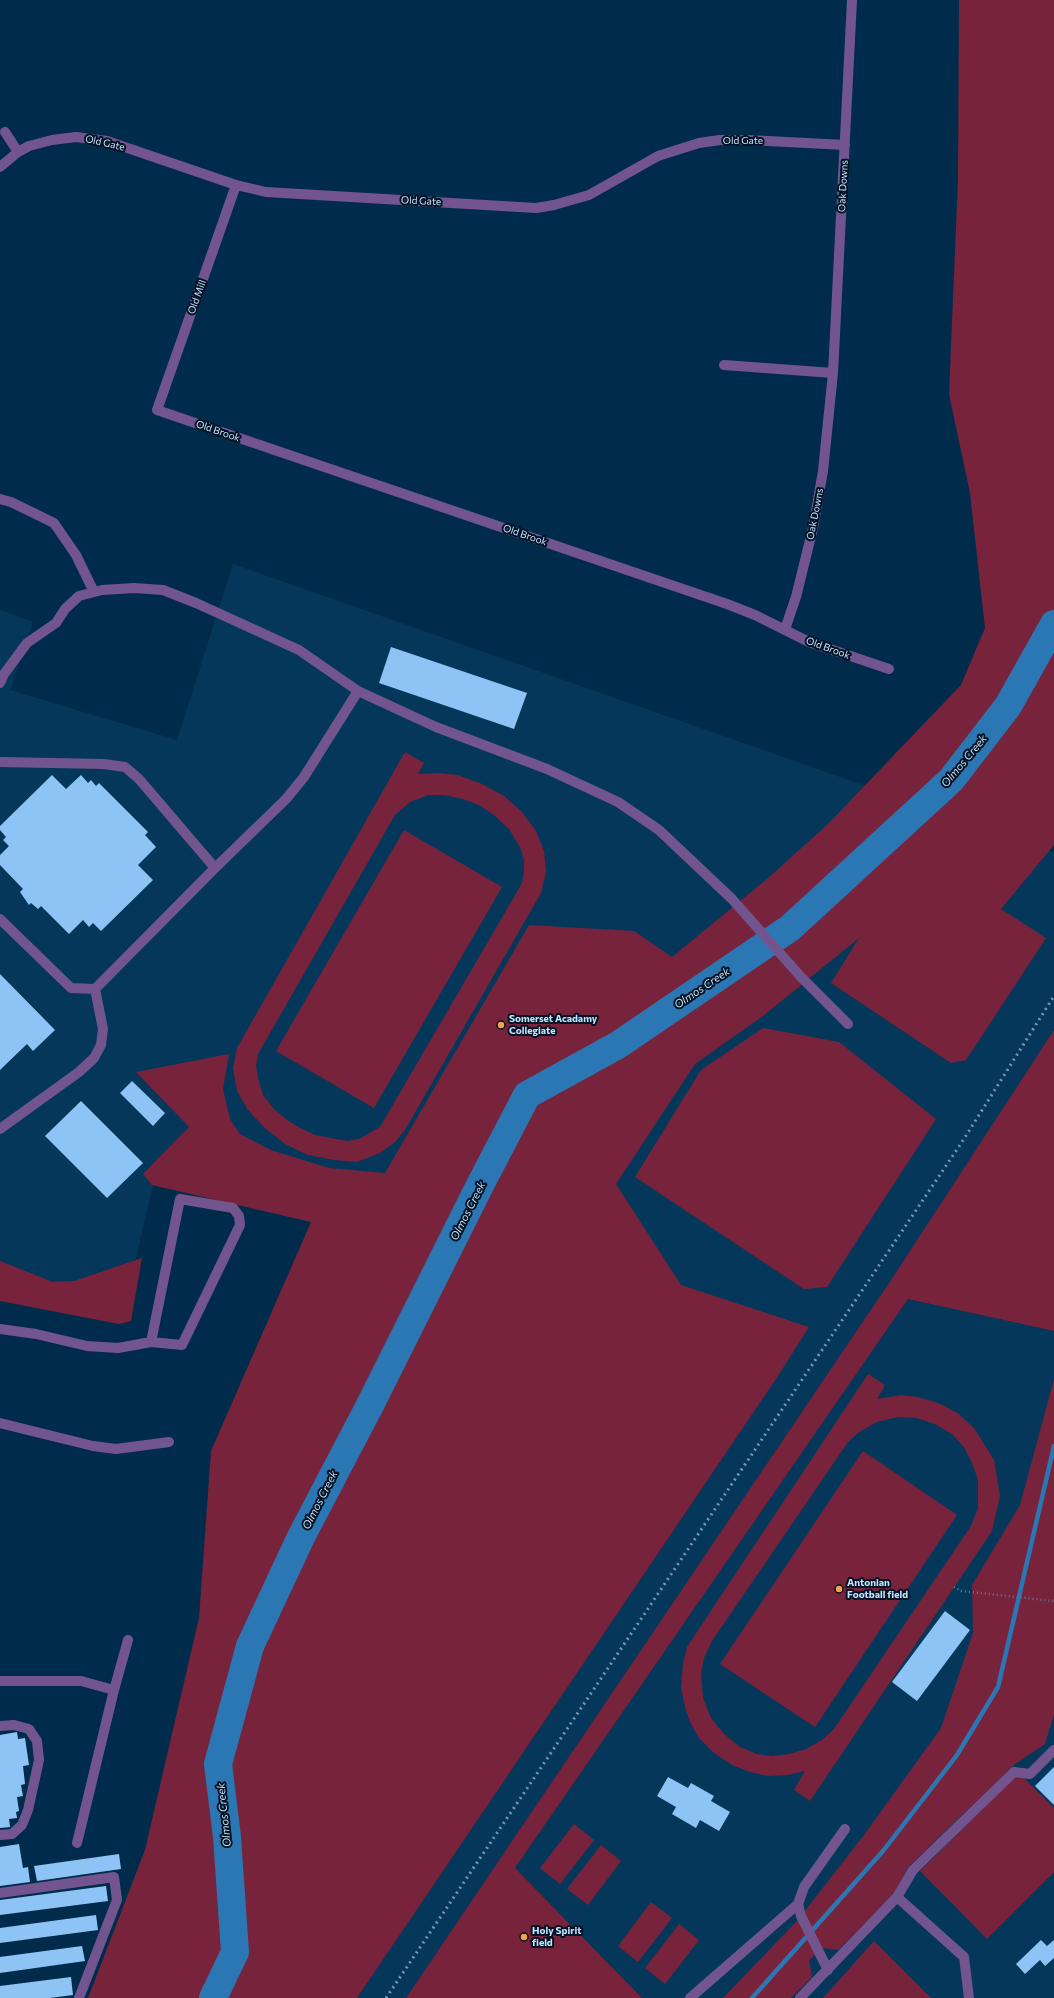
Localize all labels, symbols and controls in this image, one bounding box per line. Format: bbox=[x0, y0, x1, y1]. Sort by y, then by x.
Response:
street label: Old Gate bbox=[84, 133, 126, 153]
street label: Old Gate bbox=[723, 135, 763, 147]
street label: Oak Downs bbox=[836, 160, 850, 212]
street label: Old Gate bbox=[401, 194, 441, 208]
street label: Old Mill bbox=[185, 278, 209, 316]
street label: Old Brook bbox=[194, 418, 242, 444]
street label: Oak Downs bbox=[804, 487, 826, 541]
street label: Old Brook bbox=[501, 522, 549, 548]
street label: Old Brook bbox=[804, 634, 852, 662]
water label: Olmos Creek bbox=[938, 732, 990, 790]
water label: Olmos Creek bbox=[672, 965, 732, 1011]
place label: Somerset Acadamy Collegiate bbox=[509, 1013, 597, 1036]
marker: Somerset Acadamy Collegiate bbox=[496, 1020, 506, 1030]
water label: Olmos Creek bbox=[448, 1179, 488, 1243]
water label: Olmos Creek bbox=[300, 1468, 340, 1532]
place label: Antonian Football field bbox=[847, 1577, 908, 1600]
marker: Antonian Football field bbox=[834, 1584, 844, 1594]
water label: Olmos Creek bbox=[214, 1782, 234, 1848]
place label: Holy Spirit field bbox=[532, 1925, 581, 1948]
marker: Holy Spirit field bbox=[519, 1932, 529, 1942]

